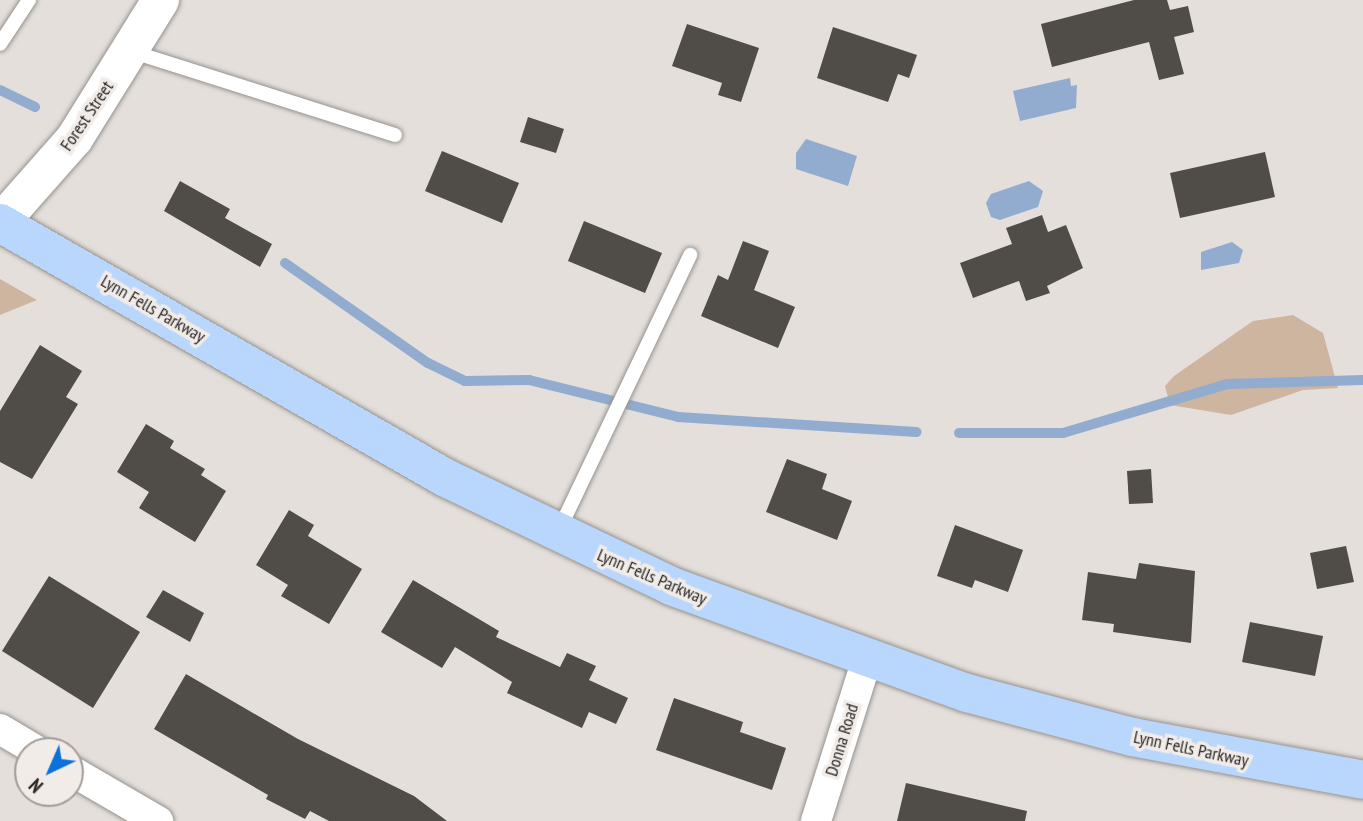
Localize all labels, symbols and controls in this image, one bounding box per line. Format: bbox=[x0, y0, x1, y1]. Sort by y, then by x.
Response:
street label: Forest Street bbox=[56, 77, 118, 155]
street label: Lynn Fells Parkway bbox=[97, 270, 209, 348]
street label: Lynn Fells Parkway bbox=[594, 544, 710, 610]
street label: Donna Road bbox=[821, 701, 863, 779]
street label: Lynn Fells Parkway bbox=[1132, 726, 1250, 772]
north arrow bbox=[14, 737, 84, 807]
text: N bbox=[24, 773, 48, 798]

